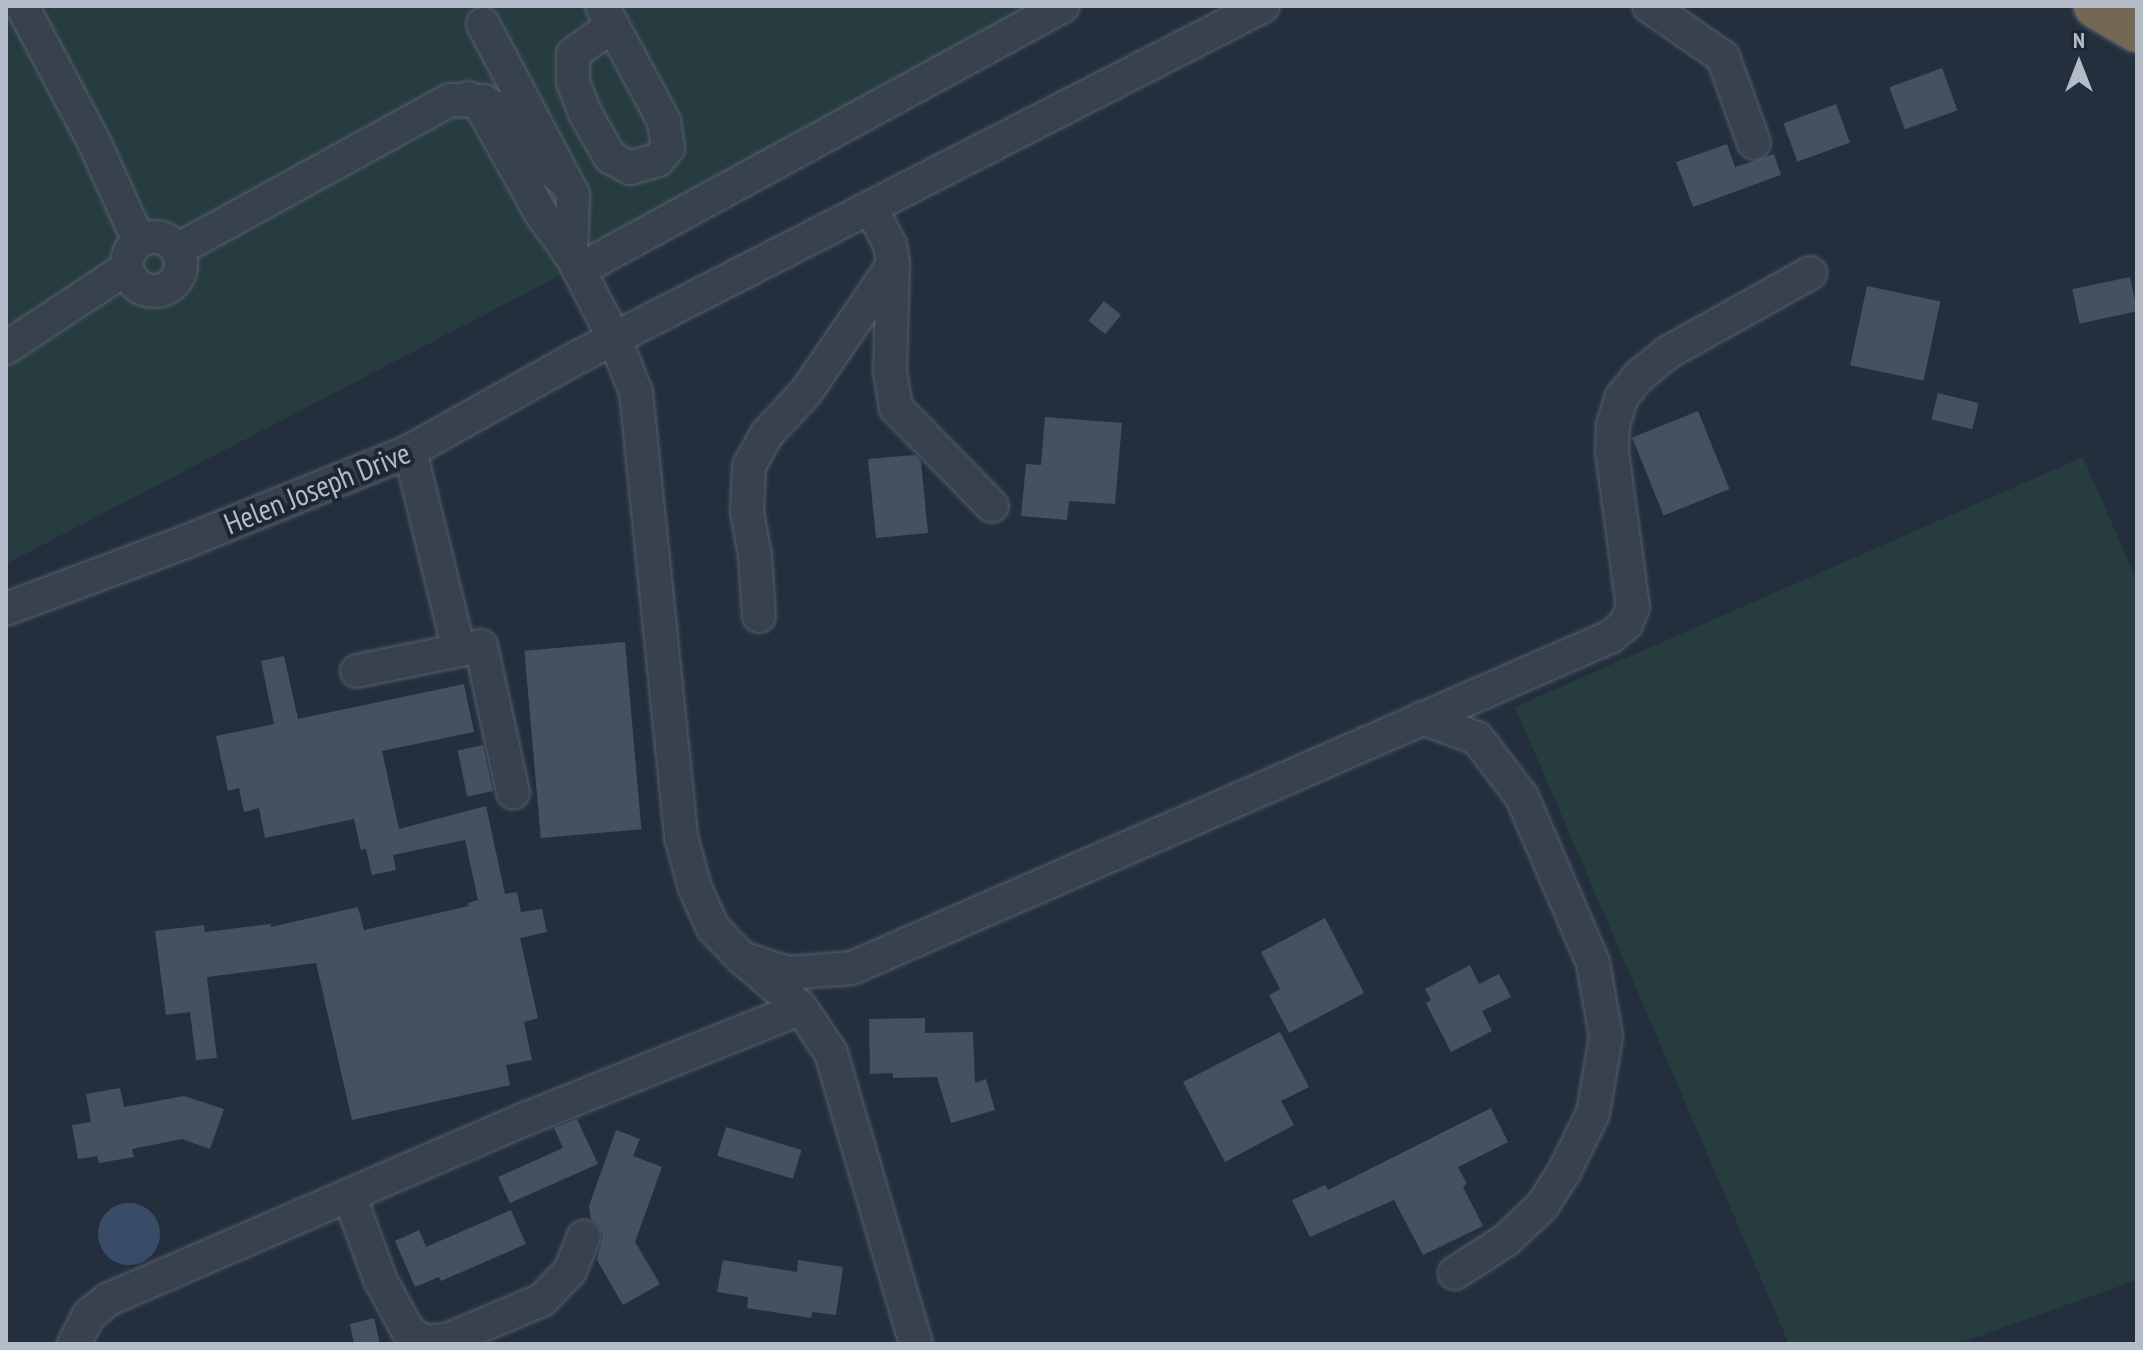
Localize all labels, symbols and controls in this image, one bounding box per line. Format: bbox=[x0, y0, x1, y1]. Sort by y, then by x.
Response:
north arrow bbox=[2039, 24, 2119, 104]
text: N bbox=[2073, 26, 2085, 54]
street label: Helen Joseph Drive bbox=[219, 434, 415, 542]

